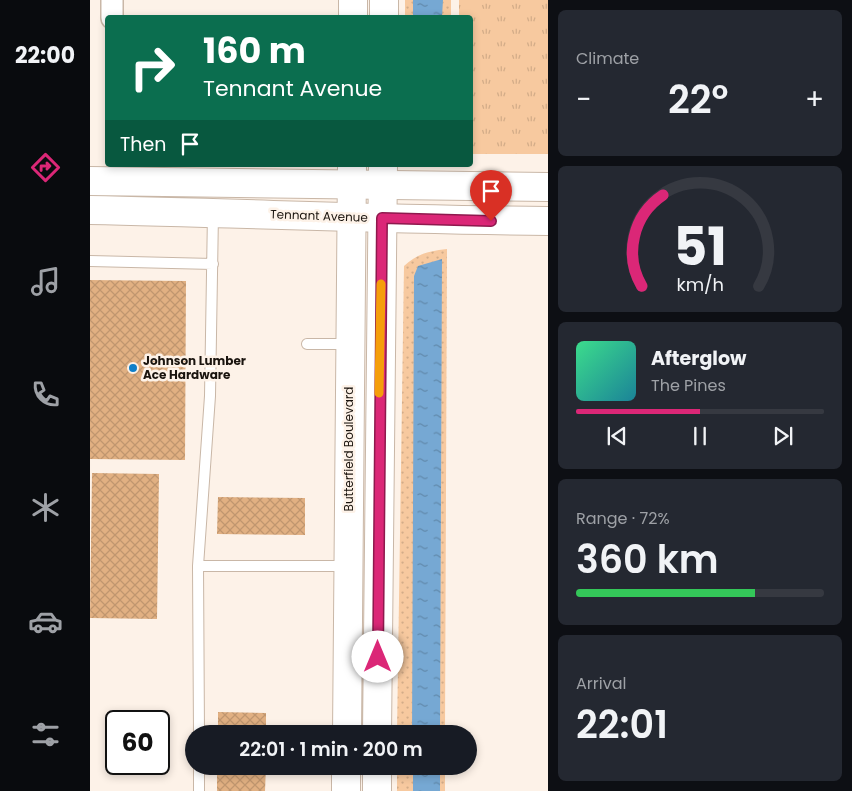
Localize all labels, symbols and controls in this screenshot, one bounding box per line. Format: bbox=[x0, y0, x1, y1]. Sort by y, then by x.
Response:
text: 160 m bbox=[203, 26, 306, 75]
icon: right bbox=[120, 35, 185, 100]
text: 22:00 bbox=[15, 40, 75, 71]
text: Climate bbox=[576, 47, 639, 70]
text: Tennant Avenue bbox=[203, 73, 382, 104]
text: 22° bbox=[668, 73, 728, 126]
text: − bbox=[576, 80, 591, 119]
text: + bbox=[805, 80, 824, 119]
icon: arrive bbox=[176, 130, 204, 158]
text: Then bbox=[120, 131, 166, 158]
icon: directions bbox=[28, 150, 63, 185]
pin bbox=[470, 170, 512, 221]
icon: arrive bbox=[477, 177, 505, 205]
street label: Tennant Avenue bbox=[270, 205, 368, 226]
text: 51 bbox=[673, 210, 727, 283]
icon: music bbox=[28, 264, 63, 299]
text: km/h bbox=[676, 272, 724, 297]
text: Afterglow bbox=[651, 345, 746, 372]
place label: Johnson Lumber Ace Hardware bbox=[143, 352, 246, 383]
marker: Johnson Lumber Ace Hardware bbox=[127, 362, 139, 374]
text: The Pines bbox=[651, 374, 726, 397]
icon: phone bbox=[28, 377, 63, 412]
street label: Butterfield Boulevard bbox=[340, 387, 357, 511]
icon: previous bbox=[603, 422, 631, 450]
icon: pause bbox=[686, 422, 714, 450]
icon: next bbox=[769, 422, 797, 450]
icon: climate bbox=[28, 490, 63, 525]
text: Range · 72% bbox=[576, 507, 670, 530]
text: 360 km bbox=[576, 533, 719, 586]
icon: car bbox=[28, 604, 63, 639]
position arrow bbox=[351, 630, 403, 682]
text: Arrival bbox=[576, 672, 626, 695]
text: 22:01 bbox=[576, 698, 668, 751]
speed limit sign: 60 bbox=[105, 710, 170, 775]
icon: filters bbox=[28, 717, 63, 752]
text: 22:01 · 1 min · 200 m bbox=[239, 736, 423, 763]

